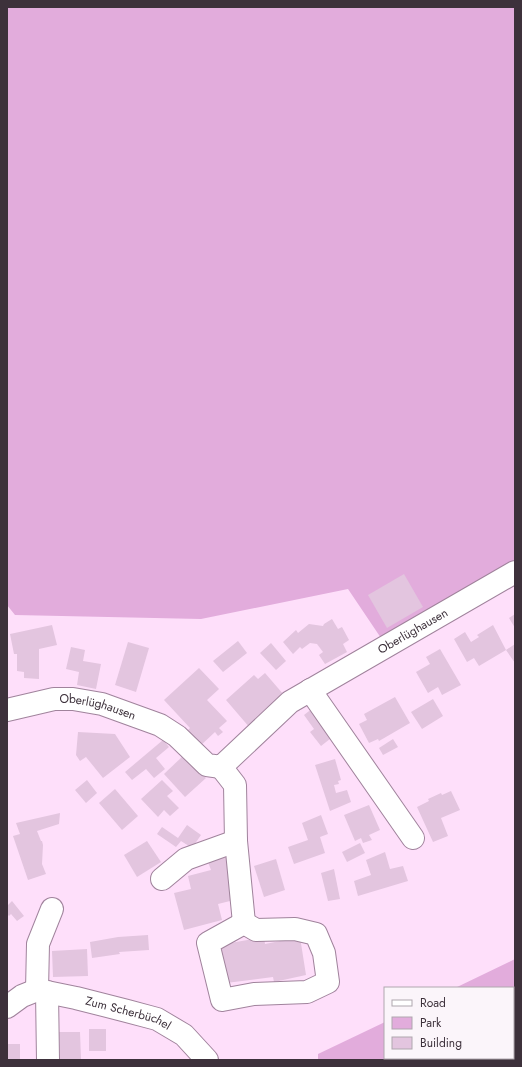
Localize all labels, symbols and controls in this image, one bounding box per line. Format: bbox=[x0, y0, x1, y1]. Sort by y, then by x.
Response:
street label: Oberlüghausen bbox=[374, 604, 451, 658]
street label: Oberlüghausen bbox=[60, 690, 138, 725]
legend bbox=[384, 987, 514, 1059]
street label: Zum Scherbüchel bbox=[84, 992, 175, 1034]
text: Road bbox=[420, 994, 446, 1012]
text: Park bbox=[420, 1014, 442, 1032]
text: Building bbox=[420, 1034, 462, 1052]

